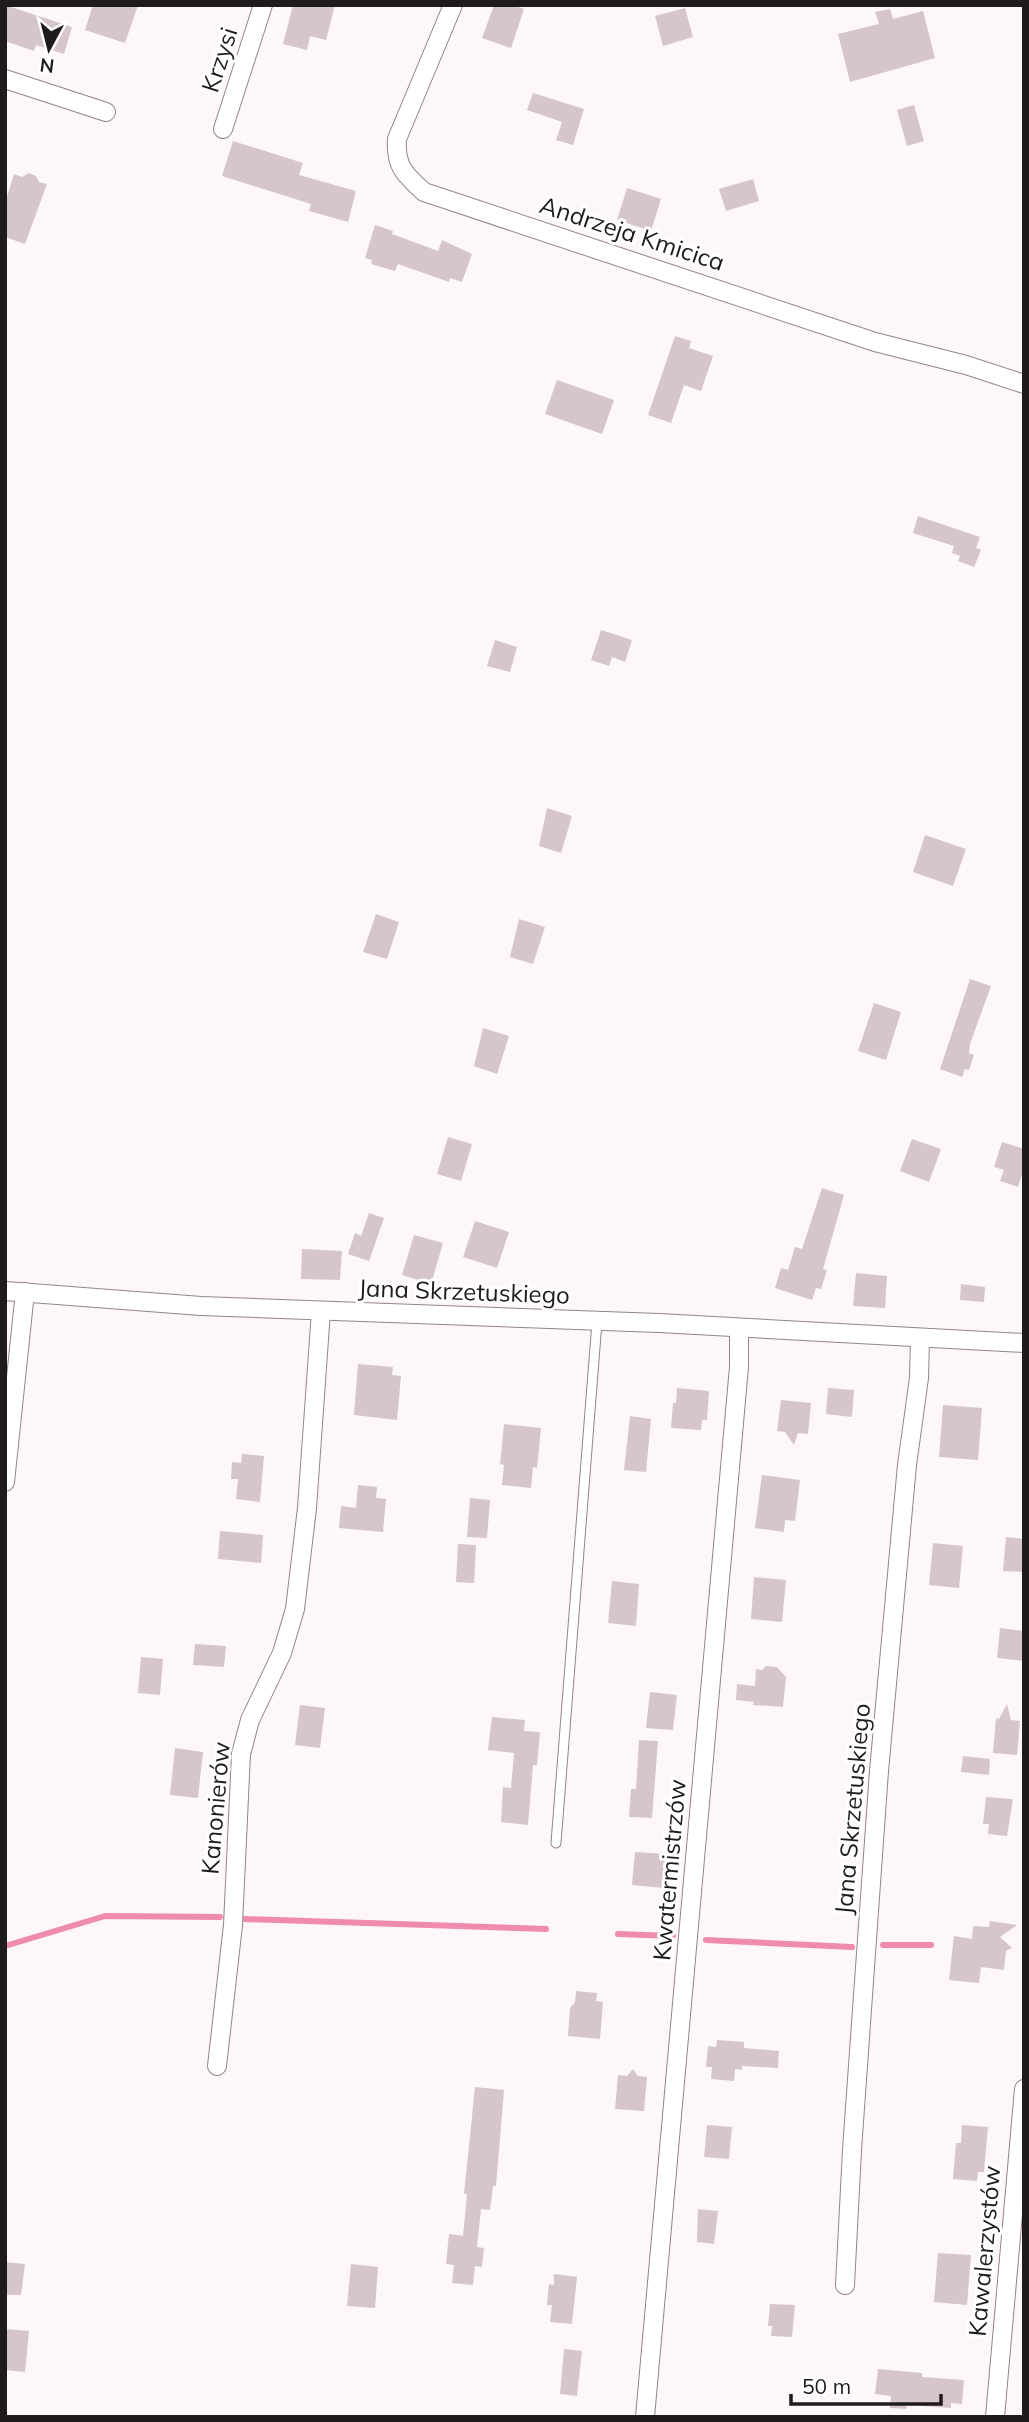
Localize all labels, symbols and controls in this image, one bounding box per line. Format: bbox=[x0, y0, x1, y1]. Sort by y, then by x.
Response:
north arrow bbox=[14, 14, 84, 84]
street label: Krzysi bbox=[195, 23, 244, 96]
text: N bbox=[38, 53, 56, 79]
street label: Andrzeja Kmicica bbox=[536, 189, 728, 277]
street label: Jana Skrzetuskiego bbox=[358, 1272, 570, 1310]
street label: Jana Skrzetuskiego bbox=[828, 1702, 876, 1916]
street label: Kanonierów bbox=[194, 1740, 236, 1876]
street label: Kwatermistrzów bbox=[646, 1778, 692, 1962]
street label: Kawalerzystów bbox=[962, 2164, 1006, 2338]
scale bar bbox=[791, 2362, 942, 2406]
text: 50 m bbox=[802, 2373, 851, 2399]

